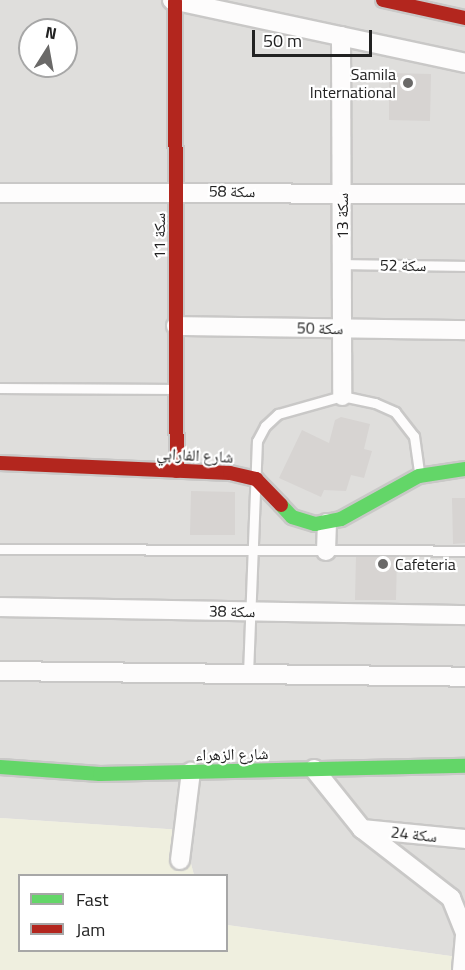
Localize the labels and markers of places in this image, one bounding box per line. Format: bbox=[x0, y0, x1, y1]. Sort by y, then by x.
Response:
place label: Samila International bbox=[310, 64, 396, 102]
marker: Samila International bbox=[401, 76, 415, 90]
place label: Cafeteria bbox=[395, 554, 456, 574]
marker: Cafeteria bbox=[376, 557, 390, 571]

